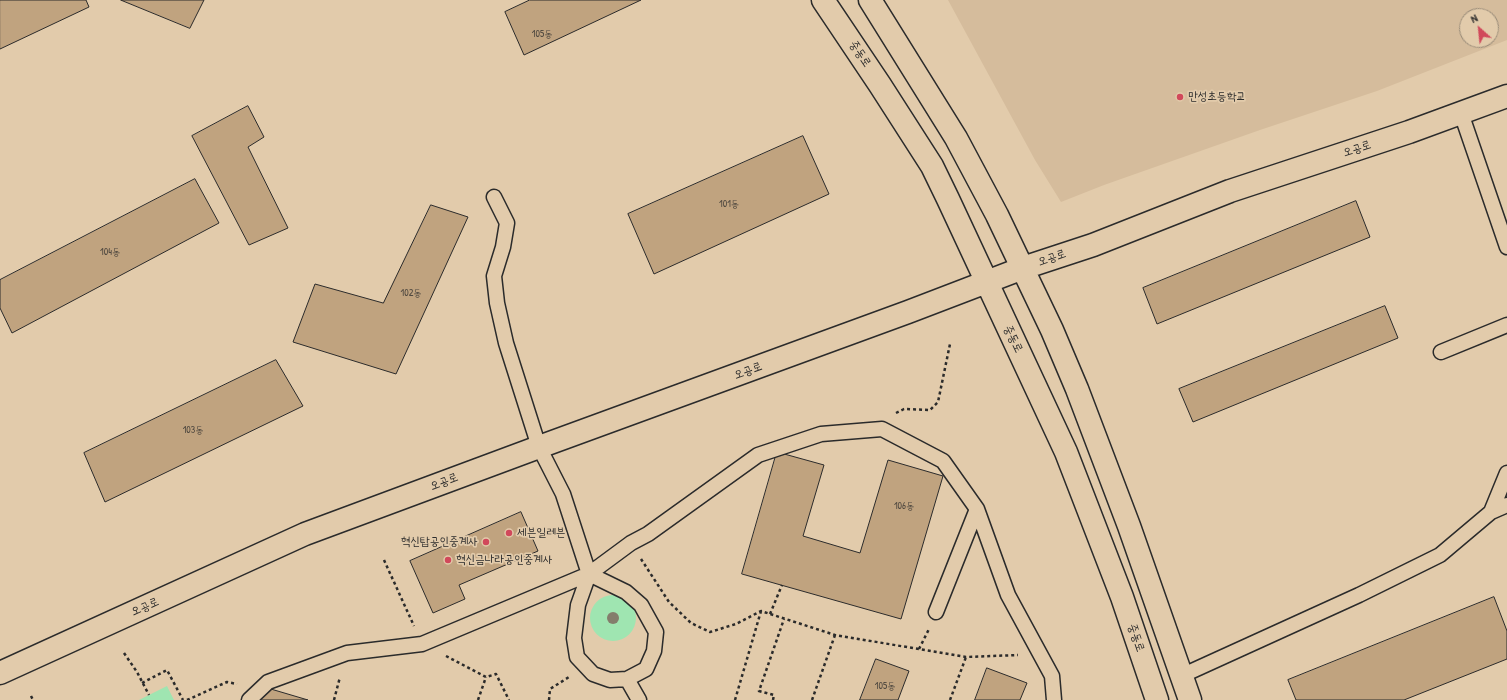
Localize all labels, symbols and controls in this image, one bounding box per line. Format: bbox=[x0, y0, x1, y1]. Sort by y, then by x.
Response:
north arrow bbox=[1459, 8, 1499, 48]
text: N bbox=[1468, 11, 1480, 26]
house number: 105동 bbox=[532, 28, 552, 40]
street label: 중동로 bbox=[846, 38, 874, 70]
place label: 만성초등학교 bbox=[1188, 90, 1246, 104]
marker: 만성초등학교 bbox=[1175, 92, 1185, 102]
street label: 오공로 bbox=[1341, 138, 1373, 160]
house number: 101동 bbox=[719, 198, 739, 210]
house number: 104동 bbox=[100, 246, 120, 258]
street label: 오공로 bbox=[1036, 246, 1068, 270]
house number: 102동 bbox=[401, 287, 421, 299]
street label: 중동로 bbox=[1000, 323, 1026, 355]
street label: 오공로 bbox=[732, 359, 764, 383]
house number: 103동 bbox=[183, 424, 203, 436]
street label: 오공로 bbox=[428, 470, 460, 494]
house number: 106동 bbox=[894, 500, 914, 512]
place label: 세븐일레븐 bbox=[517, 526, 565, 540]
marker: 세븐일레븐 bbox=[504, 528, 514, 538]
place label: 혁신탑공인중계사 bbox=[401, 535, 478, 549]
marker: 혁신탑공인중계사 bbox=[481, 537, 491, 547]
place label: 혁신금나라공인중계사 bbox=[456, 553, 553, 567]
marker: 혁신금나라공인중계사 bbox=[443, 555, 453, 565]
street label: 오공로 bbox=[129, 595, 161, 619]
street label: 중동로 bbox=[1124, 622, 1148, 654]
house number: 105동 bbox=[875, 680, 895, 692]

